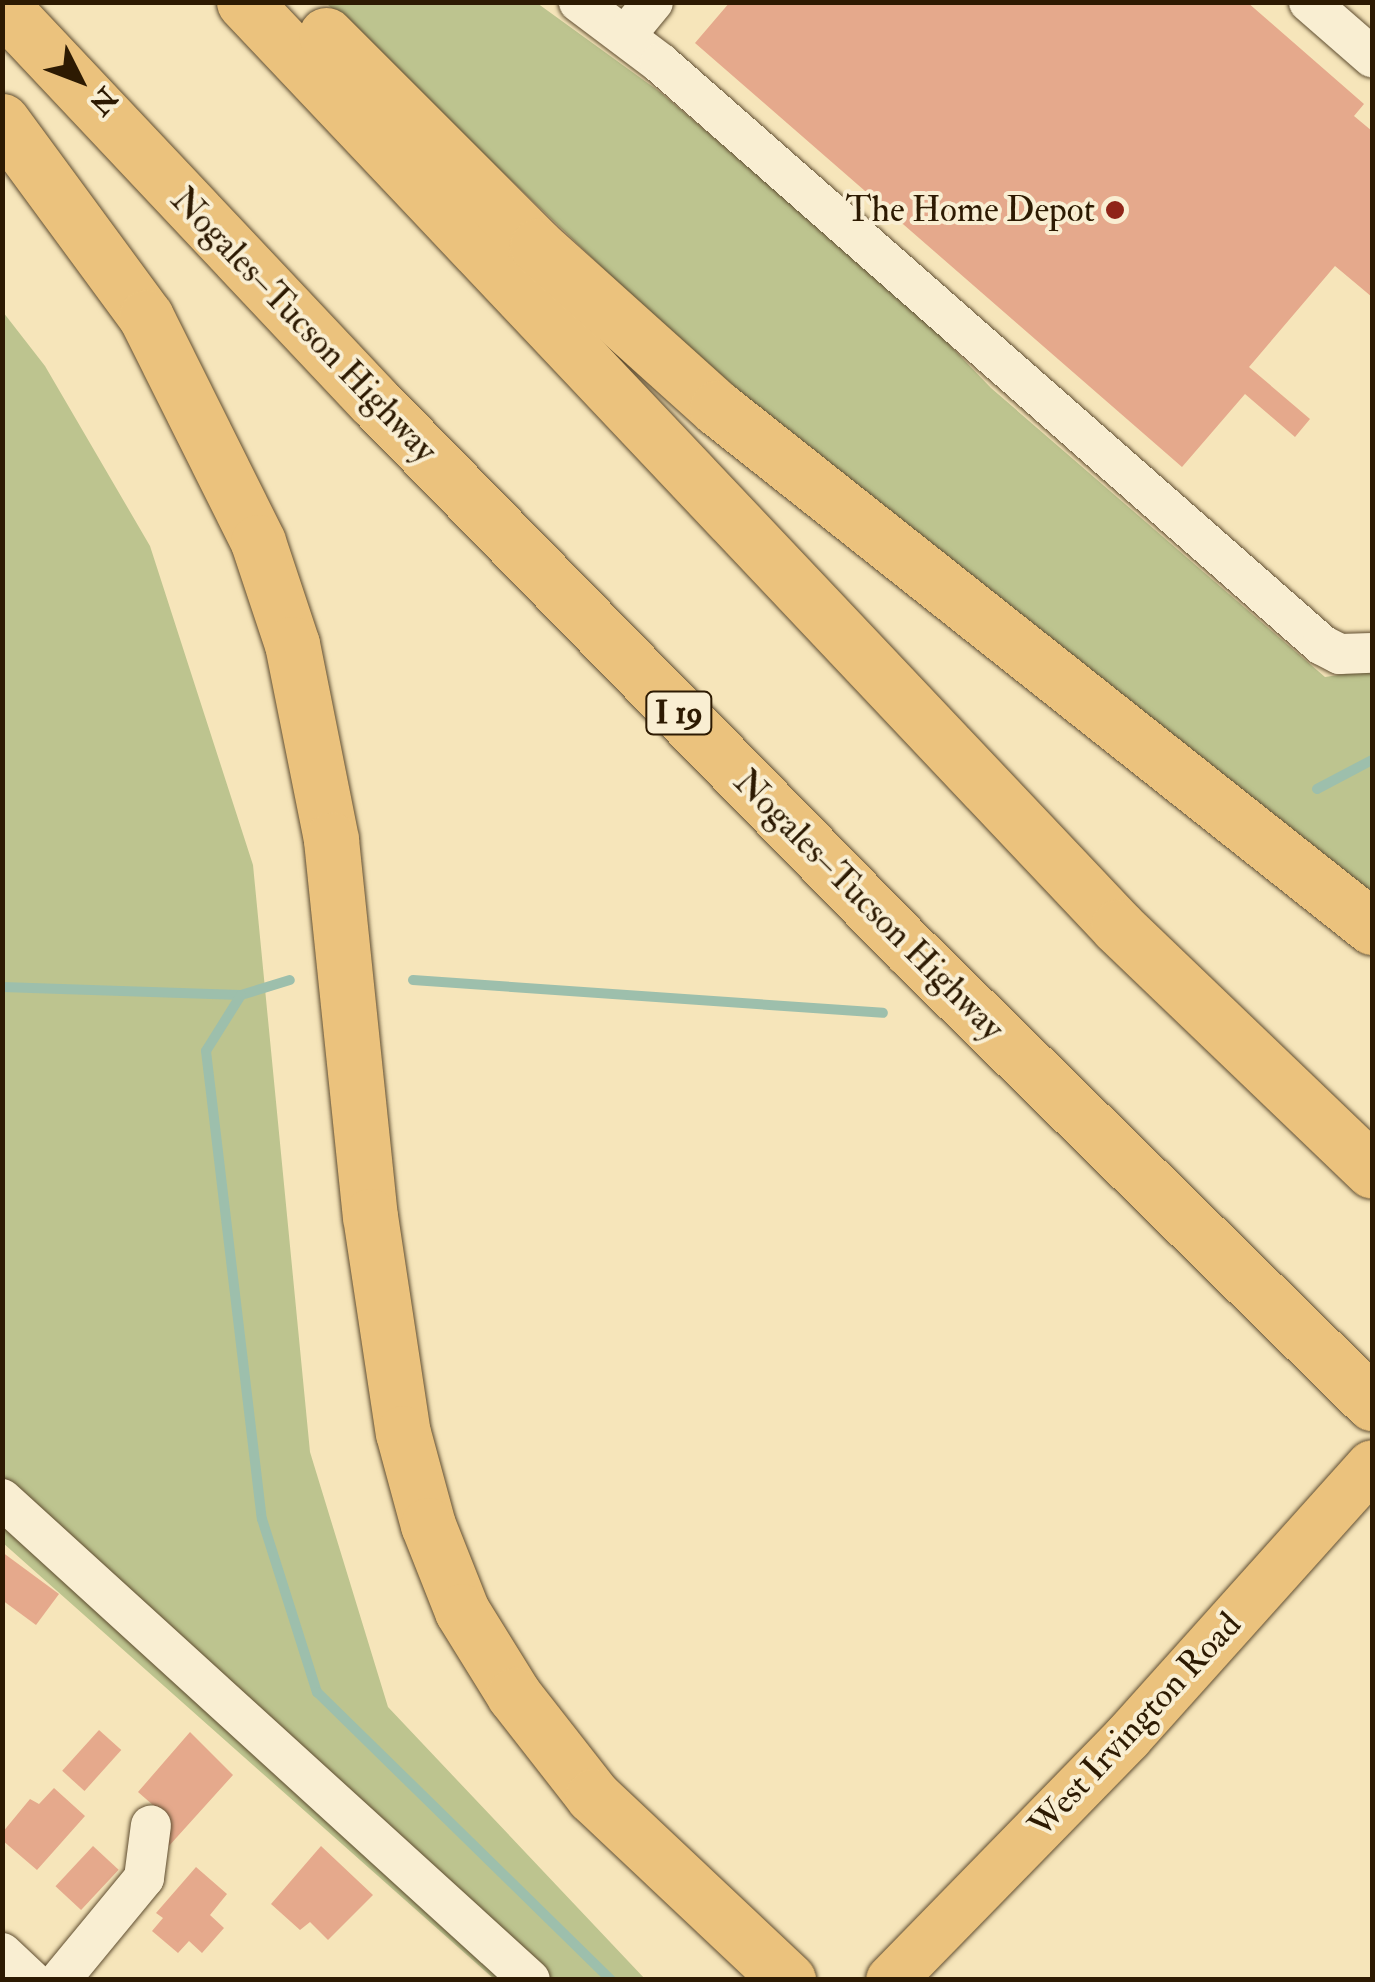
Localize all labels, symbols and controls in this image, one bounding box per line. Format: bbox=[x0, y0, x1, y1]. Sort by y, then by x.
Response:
north arrow bbox=[30, 30, 130, 130]
text: N bbox=[81, 79, 124, 121]
street label: Nogales–Tucson Highway bbox=[162, 179, 446, 471]
place label: The Home Depot bbox=[846, 189, 1095, 231]
marker: The Home Depot bbox=[1104, 199, 1126, 221]
road number: I 19 bbox=[644, 686, 714, 740]
street label: Nogales–Tucson Highway bbox=[725, 761, 1013, 1049]
street label: West Irvington Road bbox=[1020, 1604, 1250, 1846]

